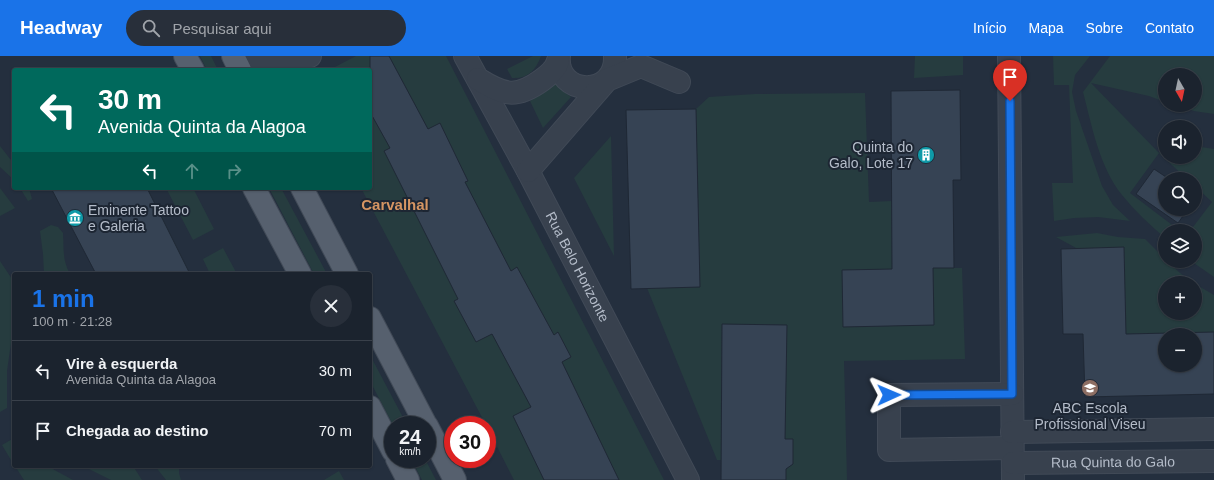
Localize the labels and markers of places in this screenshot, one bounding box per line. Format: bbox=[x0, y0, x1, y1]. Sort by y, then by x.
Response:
pin bbox=[993, 60, 1027, 101]
place label: Quinta do Galo, Lote 17 bbox=[829, 139, 913, 171]
building icon: Quinta do Galo, Lote 17 bbox=[916, 145, 936, 165]
place label: Eminente Tattoo e Galeria bbox=[88, 202, 189, 234]
museum icon: Eminente Tattoo e Galeria bbox=[65, 208, 85, 228]
school or university icon: ABC Escola Profissional Viseu bbox=[1080, 378, 1100, 398]
place label: ABC Escola Profissional Viseu bbox=[1034, 400, 1146, 432]

